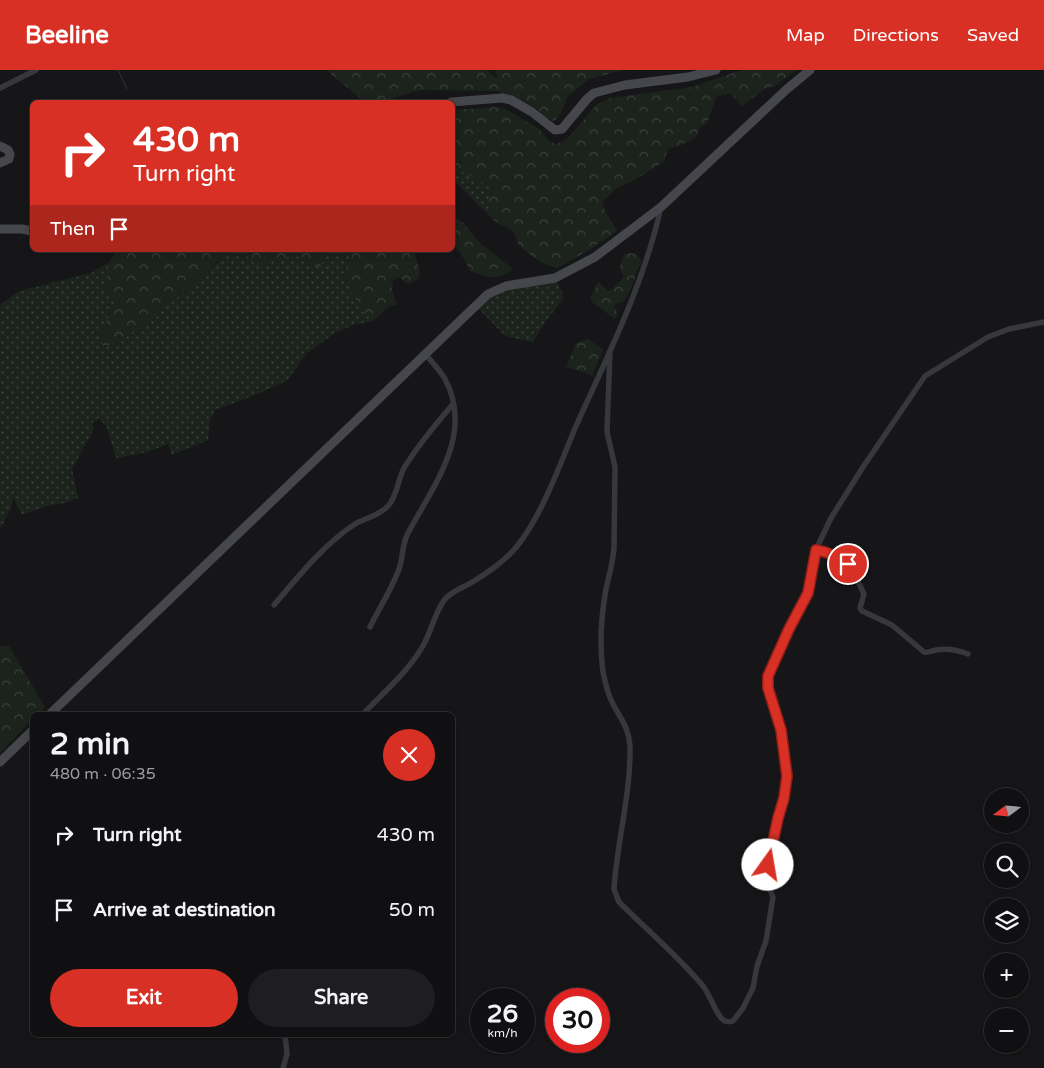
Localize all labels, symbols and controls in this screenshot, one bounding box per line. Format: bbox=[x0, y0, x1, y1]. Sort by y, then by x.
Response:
text: Beeline bbox=[25, 21, 109, 50]
text: Map bbox=[786, 24, 825, 46]
text: Directions bbox=[853, 24, 939, 46]
text: Saved bbox=[967, 24, 1019, 46]
text: 430 m bbox=[133, 119, 240, 161]
icon: right bbox=[50, 120, 115, 185]
text: Turn right bbox=[133, 161, 235, 187]
icon: arrive bbox=[105, 215, 133, 243]
text: Then bbox=[50, 218, 95, 240]
pin bbox=[827, 543, 869, 585]
icon: arrive bbox=[834, 550, 862, 578]
text: 2 min bbox=[50, 726, 130, 763]
button: close bbox=[383, 729, 435, 781]
text: 480 m · 06:35 bbox=[50, 764, 156, 784]
north arrow bbox=[984, 788, 1029, 832]
map controls bbox=[984, 788, 1029, 1053]
icon: right bbox=[50, 821, 78, 849]
text: Turn right bbox=[93, 824, 181, 846]
text: 430 m bbox=[377, 824, 435, 846]
position arrow bbox=[741, 838, 793, 890]
button: search bbox=[984, 843, 1029, 888]
icon: arrive bbox=[50, 896, 78, 924]
button: layers bbox=[984, 898, 1029, 943]
text: Arrive at destination bbox=[93, 899, 276, 921]
text: 50 m bbox=[389, 899, 435, 921]
button: + bbox=[984, 953, 1029, 998]
button: Exit bbox=[50, 969, 238, 1027]
button: Share bbox=[248, 969, 435, 1027]
speed limit sign: 30 bbox=[545, 988, 610, 1053]
text: 26 bbox=[487, 999, 518, 1029]
button: − bbox=[984, 1008, 1029, 1053]
text: km/h bbox=[487, 1026, 518, 1040]

